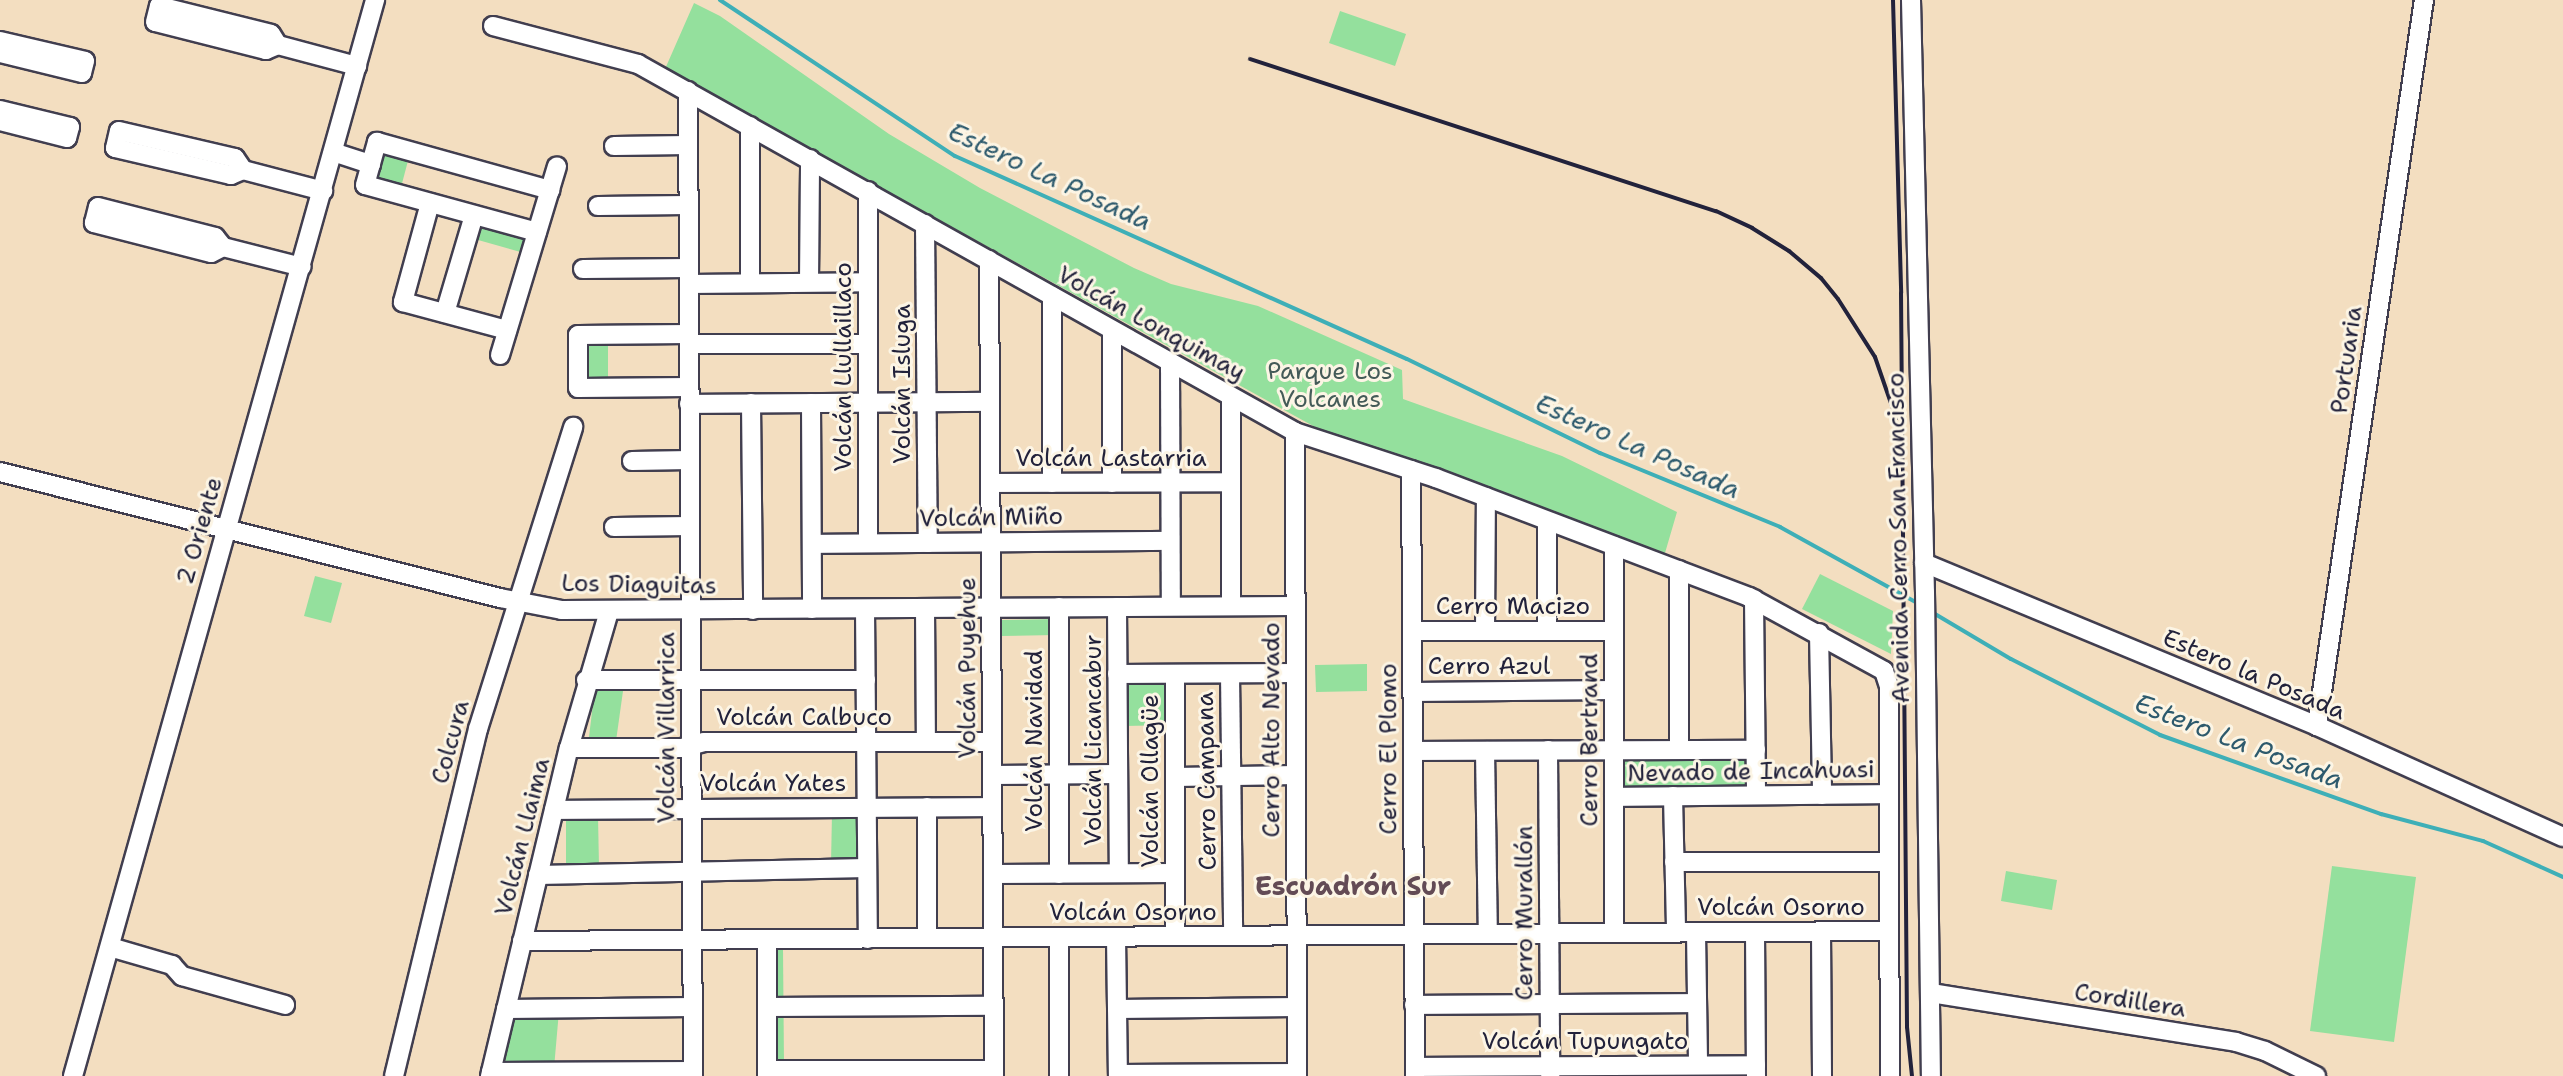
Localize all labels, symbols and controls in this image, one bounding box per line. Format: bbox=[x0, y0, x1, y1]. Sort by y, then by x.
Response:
water label: Estero La Posada bbox=[943, 115, 1157, 237]
street label: Volcán Lonquimay bbox=[1052, 260, 1250, 388]
street label: Volcán Llullaillaco bbox=[830, 262, 858, 472]
street label: Volcán Isluga bbox=[889, 304, 917, 464]
street label: Portuaria bbox=[2325, 304, 2369, 416]
park label: Parque Los Volcanes bbox=[1267, 358, 1393, 414]
street label: Avenida Cerro San Francisco bbox=[1882, 372, 1916, 704]
water label: Estero La Posada bbox=[1531, 387, 1745, 505]
street label: Volcán Lastarria bbox=[1015, 445, 1207, 473]
street label: 2 Oriente bbox=[171, 474, 229, 588]
street label: Volcán Miño bbox=[919, 502, 1063, 534]
street label: Los Diaguitas bbox=[561, 569, 717, 601]
street label: Volcán Puyehue bbox=[954, 577, 982, 759]
street label: Cerro Macizo bbox=[1436, 593, 1590, 621]
street label: Cerro Alto Nevado bbox=[1258, 622, 1286, 838]
street label: Estero la Posada bbox=[2158, 624, 2350, 726]
street label: Volcán Villarrica bbox=[653, 632, 681, 824]
street label: Volcán Licancabur bbox=[1080, 634, 1108, 846]
street label: Volcán Navidad bbox=[1021, 650, 1049, 832]
street label: Cerro Azul bbox=[1428, 653, 1550, 681]
street label: Cerro Bertrand bbox=[1576, 653, 1604, 827]
street label: Cerro El Plomo bbox=[1375, 663, 1403, 835]
water label: Estero La Posada bbox=[2130, 687, 2348, 795]
street label: Cerro Campana bbox=[1191, 691, 1223, 871]
street label: Volcán Ollagüe bbox=[1137, 694, 1165, 868]
street label: Colcura bbox=[426, 697, 476, 787]
street label: Volcán Calbuco bbox=[716, 704, 892, 732]
street label: Volcán Llaima bbox=[489, 755, 557, 919]
street label: Nevado de Incahuasi bbox=[1627, 755, 1875, 789]
street label: Volcán Yates bbox=[700, 770, 846, 798]
street label: Cerro Murallón bbox=[1511, 826, 1539, 1000]
district label: Escuadrón Sur bbox=[1255, 870, 1451, 902]
street label: Volcán Osorno bbox=[1697, 894, 1865, 922]
street label: Volcán Osorno bbox=[1049, 899, 1217, 927]
street label: Cordillera bbox=[2072, 978, 2188, 1024]
street label: Volcán Tupungato bbox=[1482, 1028, 1688, 1056]

